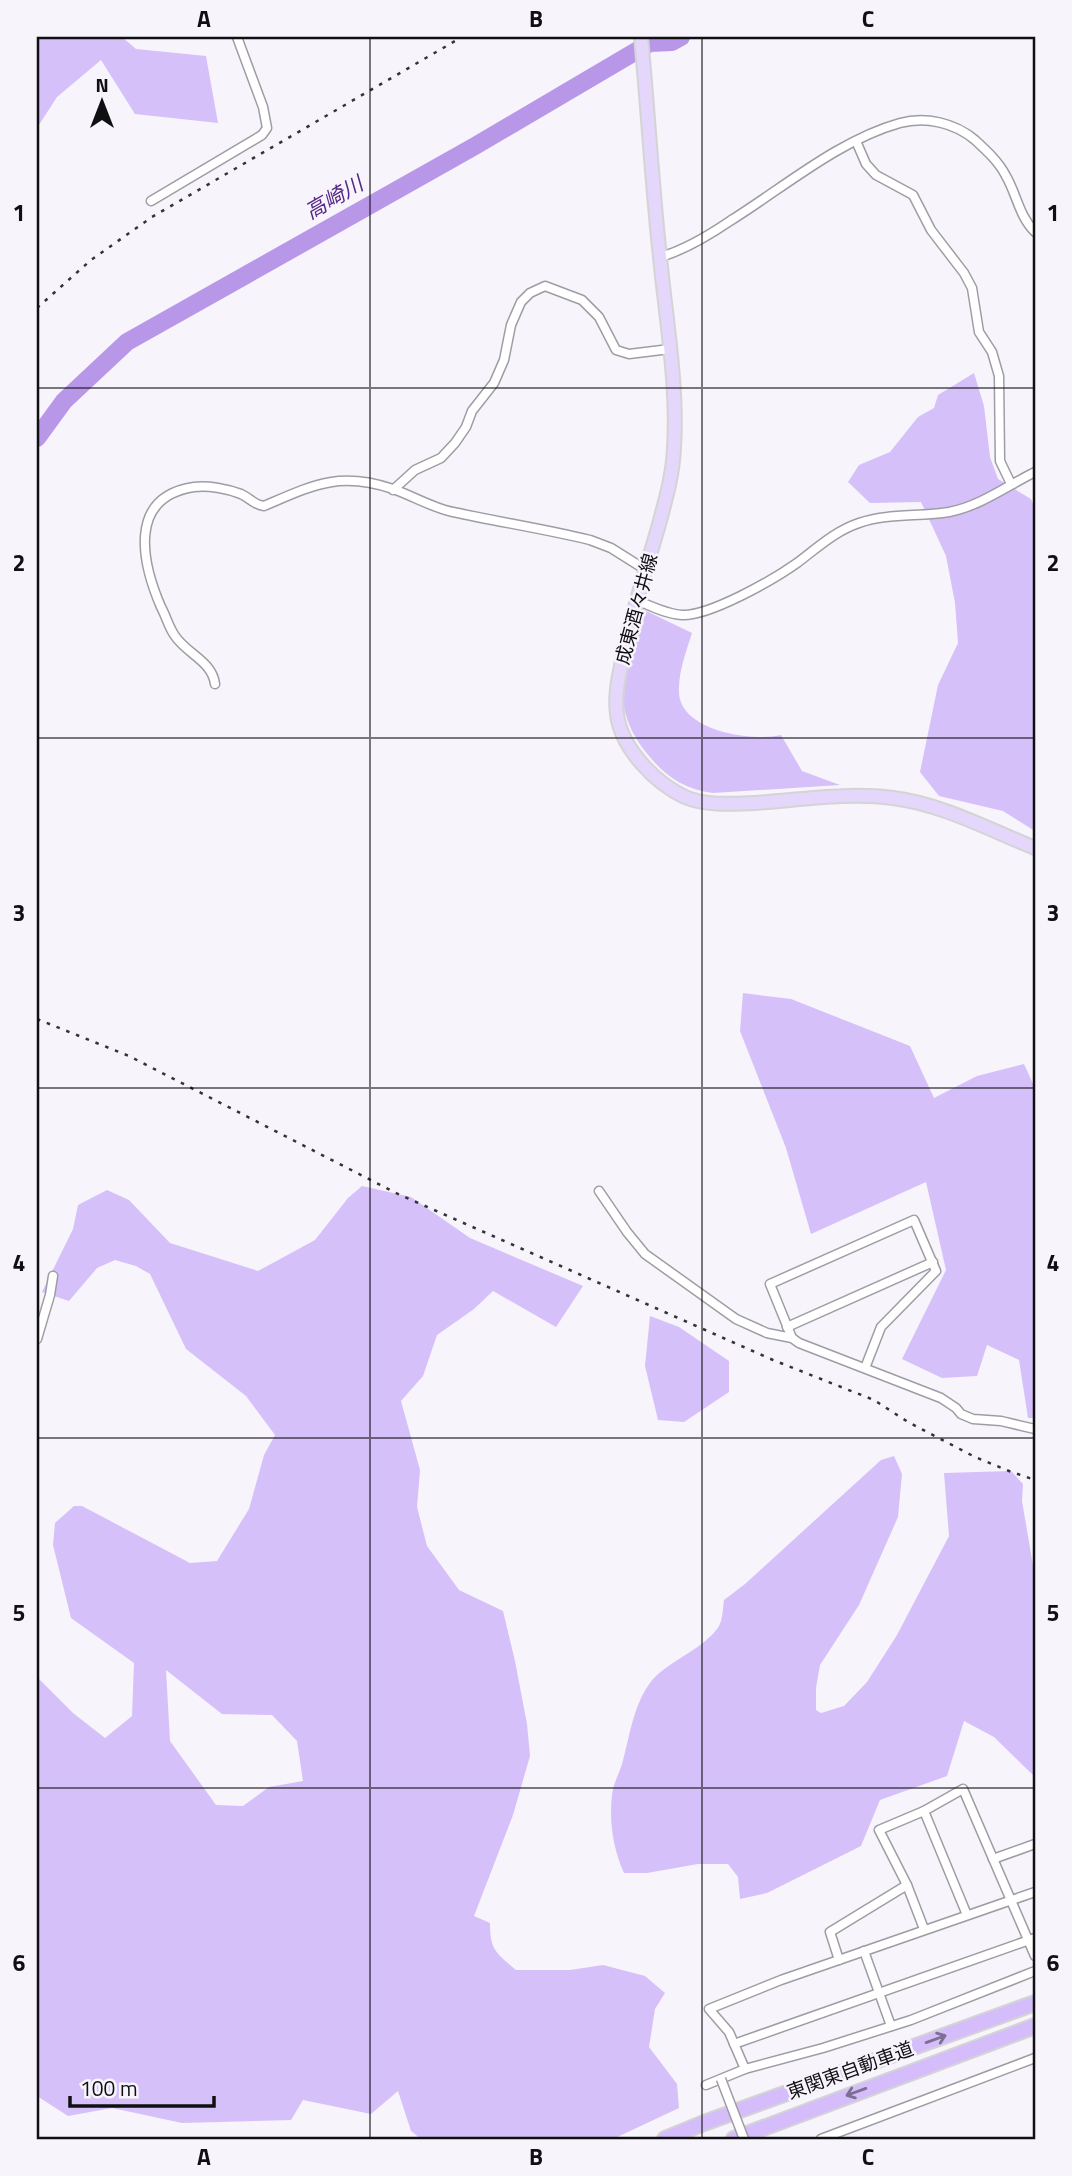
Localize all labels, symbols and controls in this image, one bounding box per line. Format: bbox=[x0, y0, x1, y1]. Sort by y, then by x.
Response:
text: A bbox=[197, 1, 211, 36]
text: B bbox=[529, 1, 543, 36]
text: C bbox=[862, 1, 874, 36]
north arrow bbox=[66, 66, 136, 136]
text: N bbox=[95, 70, 109, 99]
water label: 高崎川 bbox=[298, 167, 371, 227]
text: 1 bbox=[13, 195, 25, 230]
text: 1 bbox=[1047, 195, 1059, 230]
text: 2 bbox=[13, 545, 25, 580]
text: 2 bbox=[1047, 545, 1059, 580]
street label: 成東酒々井線 bbox=[607, 550, 664, 668]
text: 3 bbox=[13, 895, 25, 930]
text: 3 bbox=[1047, 895, 1059, 930]
text: 4 bbox=[13, 1245, 25, 1280]
text: 4 bbox=[1047, 1245, 1059, 1280]
text: 5 bbox=[13, 1595, 25, 1630]
text: 5 bbox=[1047, 1595, 1059, 1630]
text: 6 bbox=[13, 1945, 26, 1980]
text: 6 bbox=[1047, 1945, 1060, 1980]
one-way arrow bbox=[925, 2032, 947, 2044]
street label: 東関東自動車道 bbox=[782, 2033, 917, 2106]
scale bar bbox=[70, 2064, 214, 2108]
text: 100 m bbox=[80, 2072, 137, 2104]
one-way arrow bbox=[846, 2087, 868, 2099]
text: A bbox=[197, 2139, 211, 2174]
text: B bbox=[529, 2139, 543, 2174]
text: C bbox=[862, 2139, 874, 2174]

